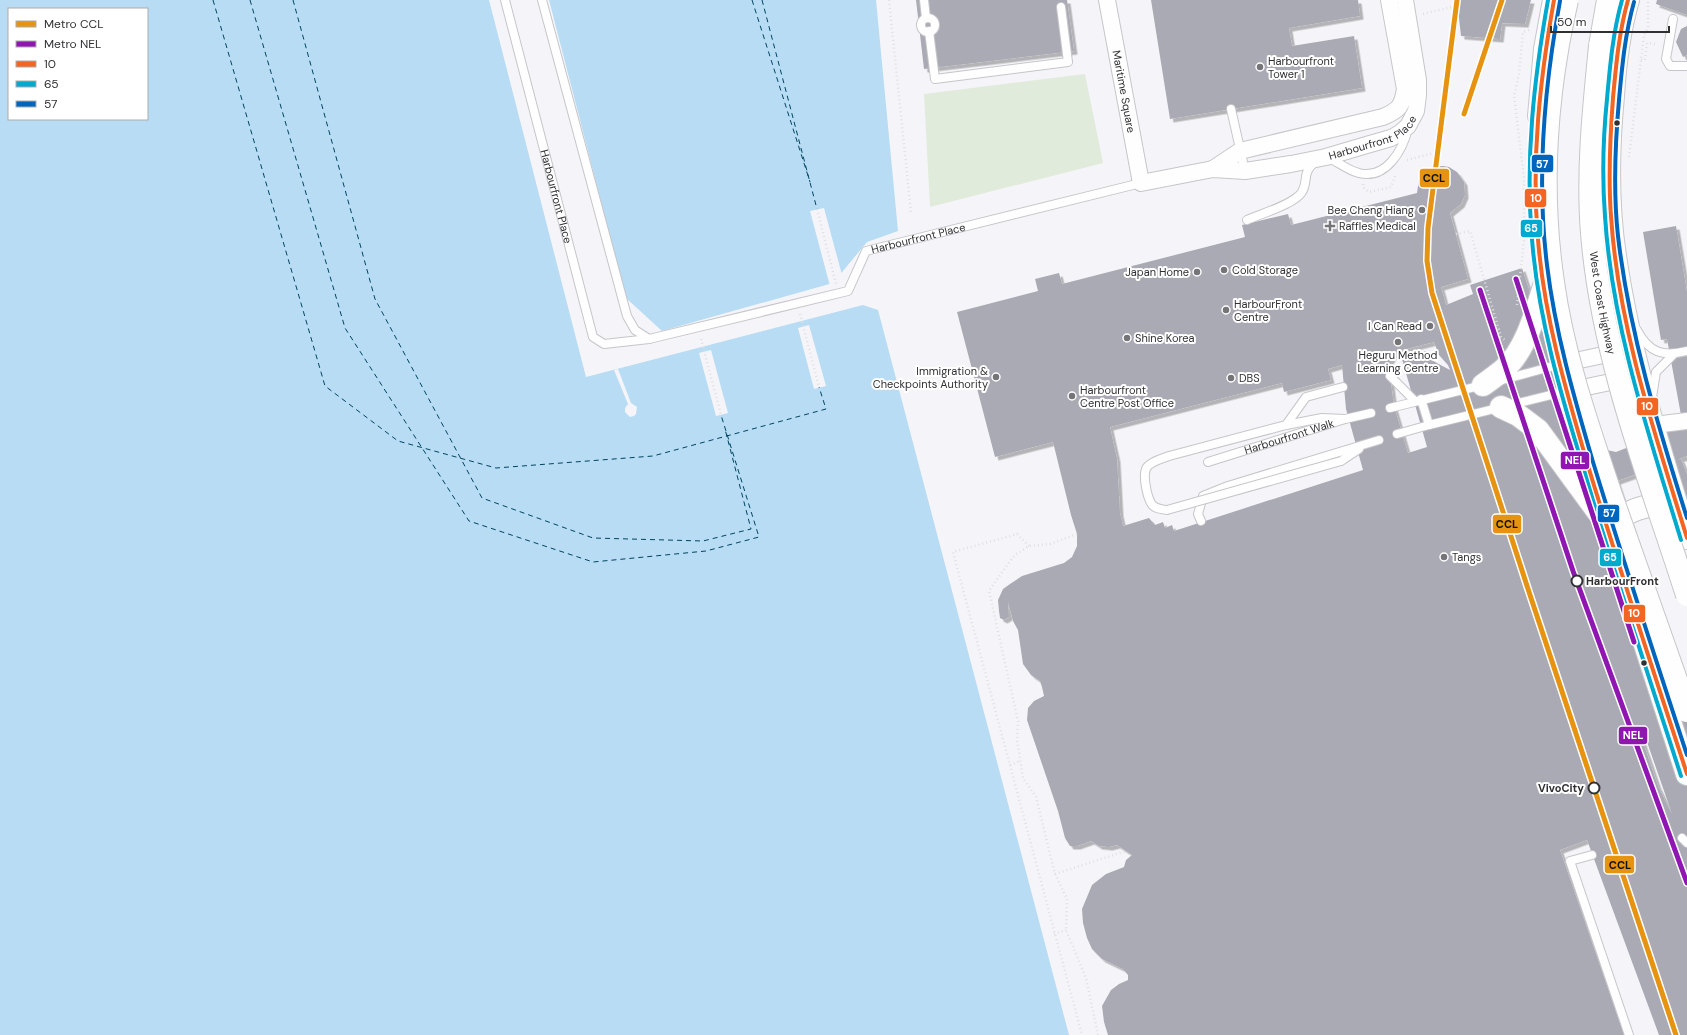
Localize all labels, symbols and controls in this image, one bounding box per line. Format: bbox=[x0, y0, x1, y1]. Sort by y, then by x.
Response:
legend bbox=[8, 8, 148, 120]
scale bar bbox=[1551, 8, 1669, 34]
text: 50 m bbox=[1557, 14, 1586, 30]
text: Metro CCL bbox=[44, 16, 103, 32]
text: Metro NEL bbox=[44, 36, 101, 52]
street label: Maritime Square bbox=[1109, 49, 1139, 134]
place label: Harbourfront Tower 1 bbox=[1268, 54, 1334, 81]
text: 10 bbox=[44, 56, 56, 72]
marker: Harbourfront Tower 1 bbox=[1255, 62, 1265, 72]
text: 65 bbox=[44, 76, 59, 92]
text: 57 bbox=[44, 96, 58, 112]
street label: Harbourfront Place bbox=[1327, 113, 1419, 163]
unlabelled marker bbox=[1612, 118, 1622, 128]
street label: Harbourfront Place bbox=[537, 148, 575, 245]
line badge: 57 bbox=[1531, 154, 1554, 173]
text: 57 bbox=[1536, 157, 1548, 171]
line badge: CCL bbox=[1419, 168, 1450, 188]
text: CCL bbox=[1423, 171, 1445, 185]
line badge: 10 bbox=[1524, 188, 1547, 208]
text: 10 bbox=[1530, 191, 1542, 205]
place label: Bee Cheng Hiang bbox=[1328, 203, 1414, 217]
marker: Bee Cheng Hiang bbox=[1417, 205, 1427, 215]
place label: Raffles Medical bbox=[1339, 219, 1416, 233]
line badge: 65 bbox=[1520, 219, 1543, 238]
street label: Harbourfront Place bbox=[870, 220, 967, 256]
marker: Raffles Medical bbox=[1324, 220, 1336, 232]
text: 65 bbox=[1524, 221, 1538, 235]
street label: West Coast Highway bbox=[1587, 250, 1619, 356]
place label: Cold Storage bbox=[1232, 263, 1298, 277]
place label: Japan Home bbox=[1125, 265, 1189, 279]
marker: Cold Storage bbox=[1219, 265, 1229, 275]
marker: Japan Home bbox=[1192, 267, 1202, 277]
place label: HarbourFront Centre bbox=[1234, 297, 1302, 324]
marker: HarbourFront Centre bbox=[1221, 305, 1231, 315]
place label: I Can Read bbox=[1368, 319, 1422, 333]
marker: I Can Read bbox=[1425, 321, 1435, 331]
place label: Shine Korea bbox=[1135, 331, 1195, 345]
marker: Shine Korea bbox=[1122, 333, 1132, 343]
marker: Heguru Method Learning Centre bbox=[1393, 337, 1403, 347]
place label: Heguru Method Learning Centre bbox=[1357, 348, 1439, 375]
place label: Immigration & Checkpoints Authority bbox=[873, 364, 988, 391]
place label: DBS bbox=[1239, 371, 1260, 385]
marker: Immigration & Checkpoints Authority bbox=[991, 372, 1001, 382]
marker: DBS bbox=[1226, 373, 1236, 383]
place label: Harbourfront Centre Post Office bbox=[1080, 383, 1174, 410]
marker: Harbourfront Centre Post Office bbox=[1067, 391, 1077, 401]
line badge: 10 bbox=[1636, 397, 1659, 416]
text: 10 bbox=[1641, 399, 1653, 413]
street label: Harbourfront Walk bbox=[1243, 416, 1336, 457]
line badge: NEL bbox=[1560, 451, 1590, 470]
text: NEL bbox=[1565, 453, 1585, 467]
line badge: 57 bbox=[1597, 504, 1620, 523]
text: 57 bbox=[1603, 506, 1615, 520]
line badge: CCL bbox=[1492, 514, 1522, 534]
text: CCL bbox=[1496, 517, 1518, 531]
line badge: 65 bbox=[1599, 548, 1622, 567]
place label: Tangs bbox=[1452, 550, 1481, 564]
text: 65 bbox=[1603, 550, 1617, 564]
marker: Tangs bbox=[1439, 552, 1449, 562]
marker: HarbourFront bbox=[1570, 574, 1584, 588]
place label: HarbourFront bbox=[1586, 574, 1659, 588]
line badge: 10 bbox=[1623, 604, 1646, 623]
text: 10 bbox=[1628, 606, 1640, 620]
unlabelled marker bbox=[1639, 658, 1649, 668]
line badge: NEL bbox=[1618, 726, 1648, 745]
text: NEL bbox=[1623, 728, 1643, 742]
place label: VivoCity bbox=[1538, 781, 1584, 795]
marker: VivoCity bbox=[1587, 781, 1601, 795]
line badge: CCL bbox=[1604, 855, 1635, 874]
text: CCL bbox=[1609, 858, 1631, 872]

